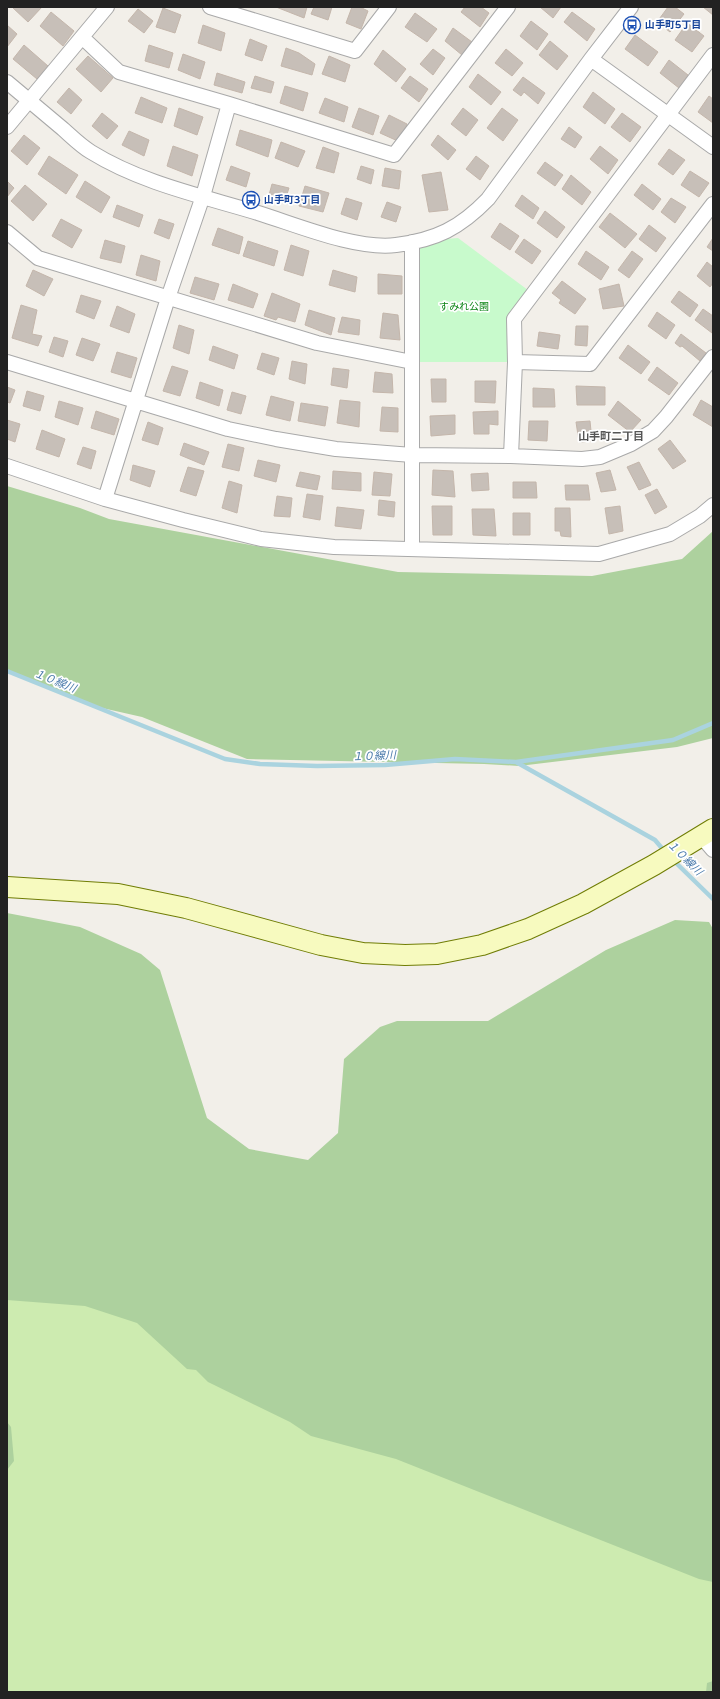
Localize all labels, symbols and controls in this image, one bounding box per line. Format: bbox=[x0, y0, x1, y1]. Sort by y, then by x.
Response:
bus stop icon: 山手町5丁目 bbox=[622, 15, 642, 35]
place label: 山手町5丁目 bbox=[645, 19, 701, 31]
bus stop icon: 山手町3丁目 bbox=[241, 190, 261, 210]
place label: 山手町3丁目 bbox=[264, 194, 320, 206]
park label: すみれ公園 bbox=[439, 301, 489, 313]
district label: 山手町二丁目 bbox=[578, 430, 644, 443]
water label: １０線川 bbox=[32, 667, 79, 696]
water label: １０線川 bbox=[352, 749, 397, 763]
water label: １０線川 bbox=[665, 838, 706, 879]

